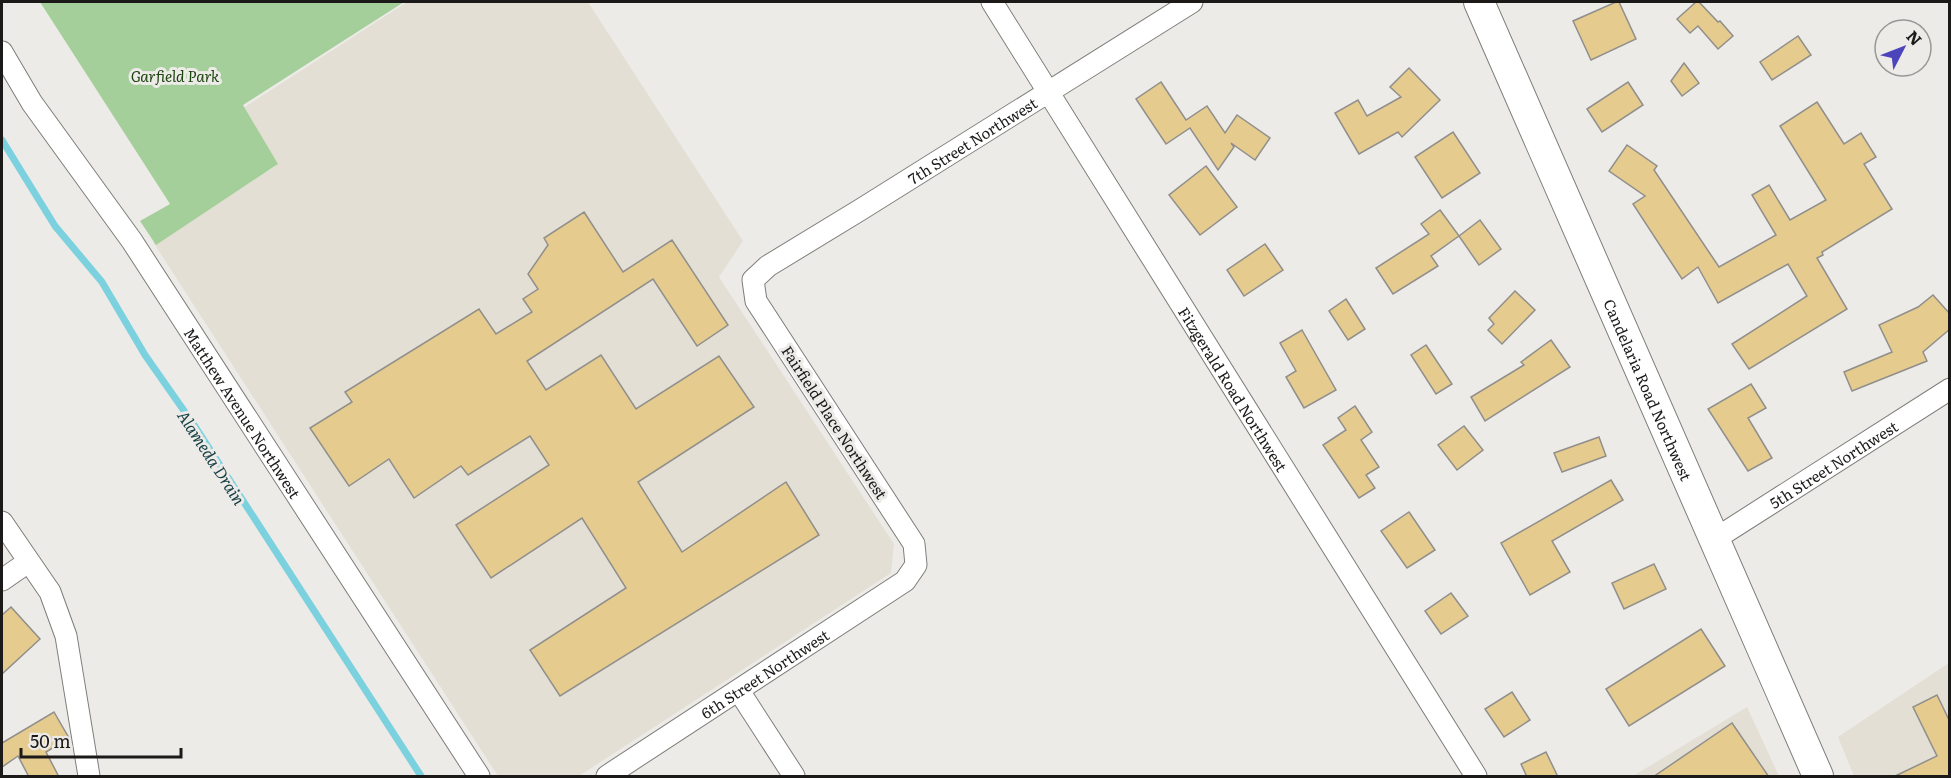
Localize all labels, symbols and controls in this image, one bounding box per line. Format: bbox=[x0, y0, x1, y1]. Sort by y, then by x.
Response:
north arrow bbox=[1873, 18, 1933, 78]
text: N bbox=[1901, 24, 1928, 50]
park label: Garfield Park bbox=[131, 64, 220, 87]
street label: 7th Street Northwest bbox=[903, 91, 1041, 189]
street label: Candelaria Road Northwest bbox=[1599, 295, 1699, 484]
street label: Fitzgerald Road Northwest bbox=[1174, 302, 1294, 475]
street label: Matthew Avenue Northwest bbox=[179, 323, 307, 502]
street label: Fairfield Place Northwest bbox=[777, 341, 893, 503]
water label: Alameda Drain bbox=[172, 405, 252, 509]
street label: 5th Street Northwest bbox=[1764, 414, 1902, 513]
street label: 6th Street Northwest bbox=[696, 623, 833, 723]
scale bar bbox=[21, 721, 182, 759]
text: 50 m bbox=[30, 727, 71, 754]

